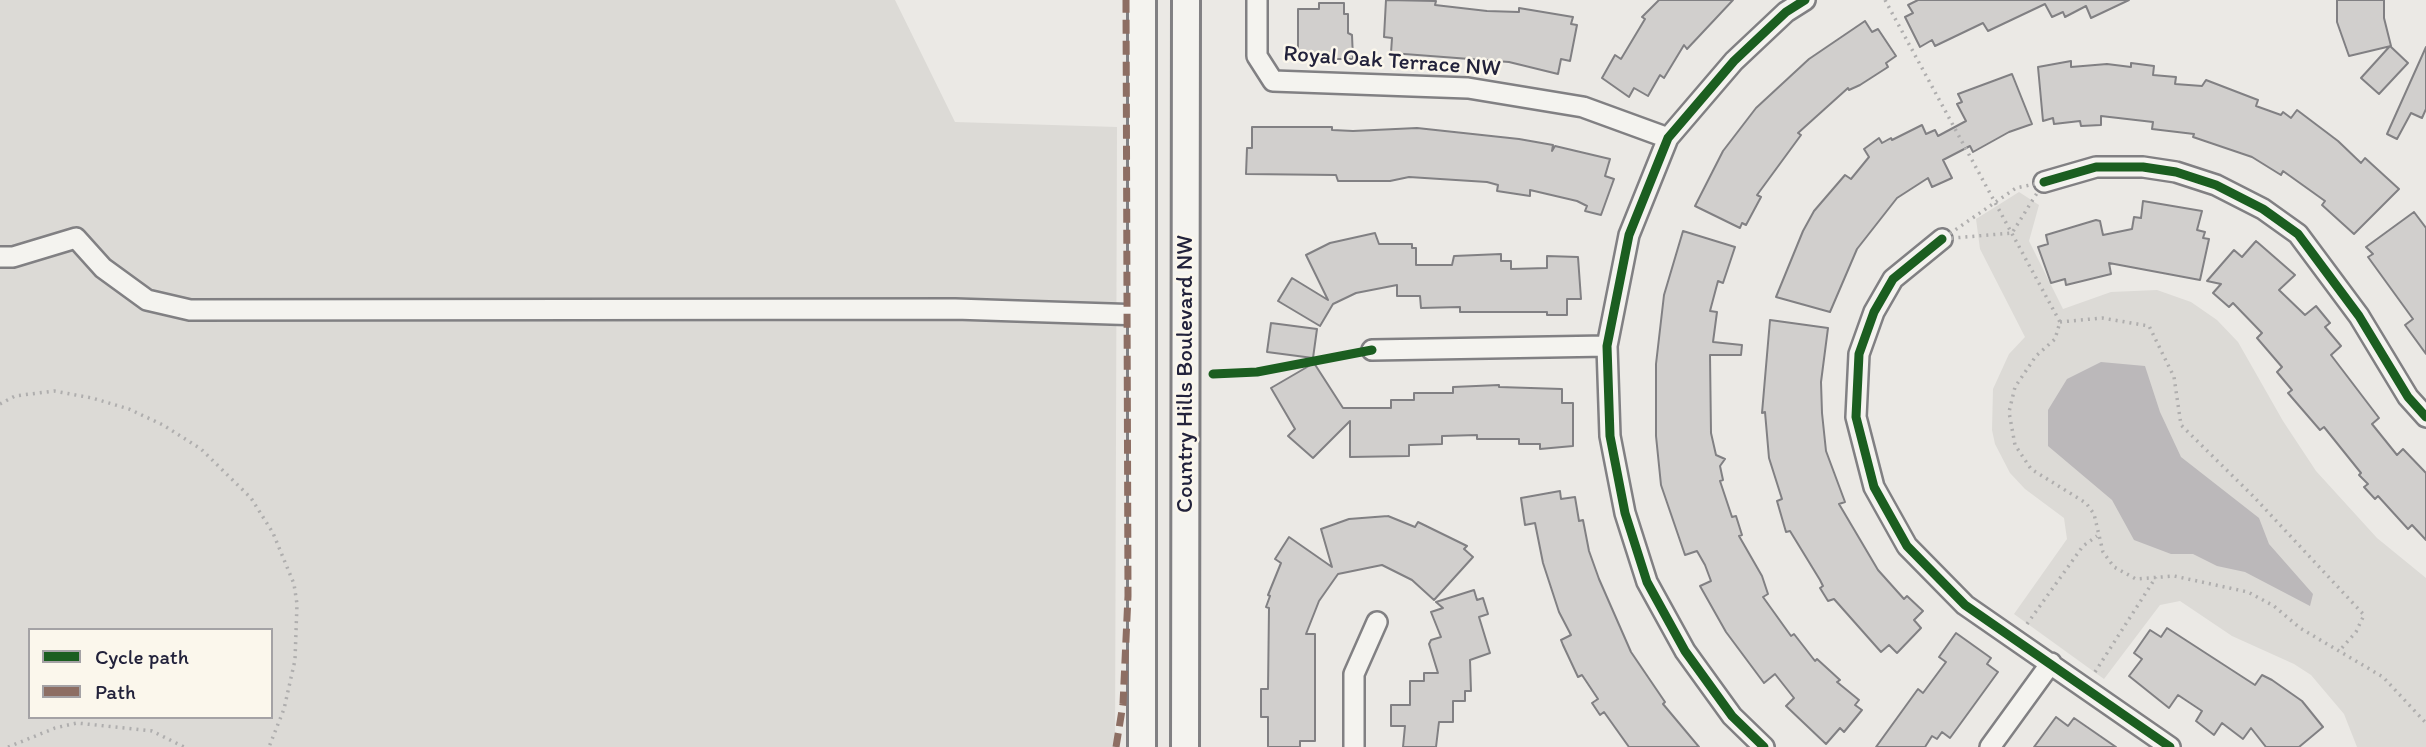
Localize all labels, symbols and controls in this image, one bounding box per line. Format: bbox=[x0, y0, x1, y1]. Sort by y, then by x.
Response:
street label: Royal Oak Terrace NW bbox=[1282, 41, 1502, 83]
street label: Country Hills Boulevard NW bbox=[1172, 235, 1200, 513]
legend bbox=[28, 628, 273, 719]
text: Cycle path bbox=[95, 644, 189, 669]
text: Path bbox=[95, 679, 136, 704]

